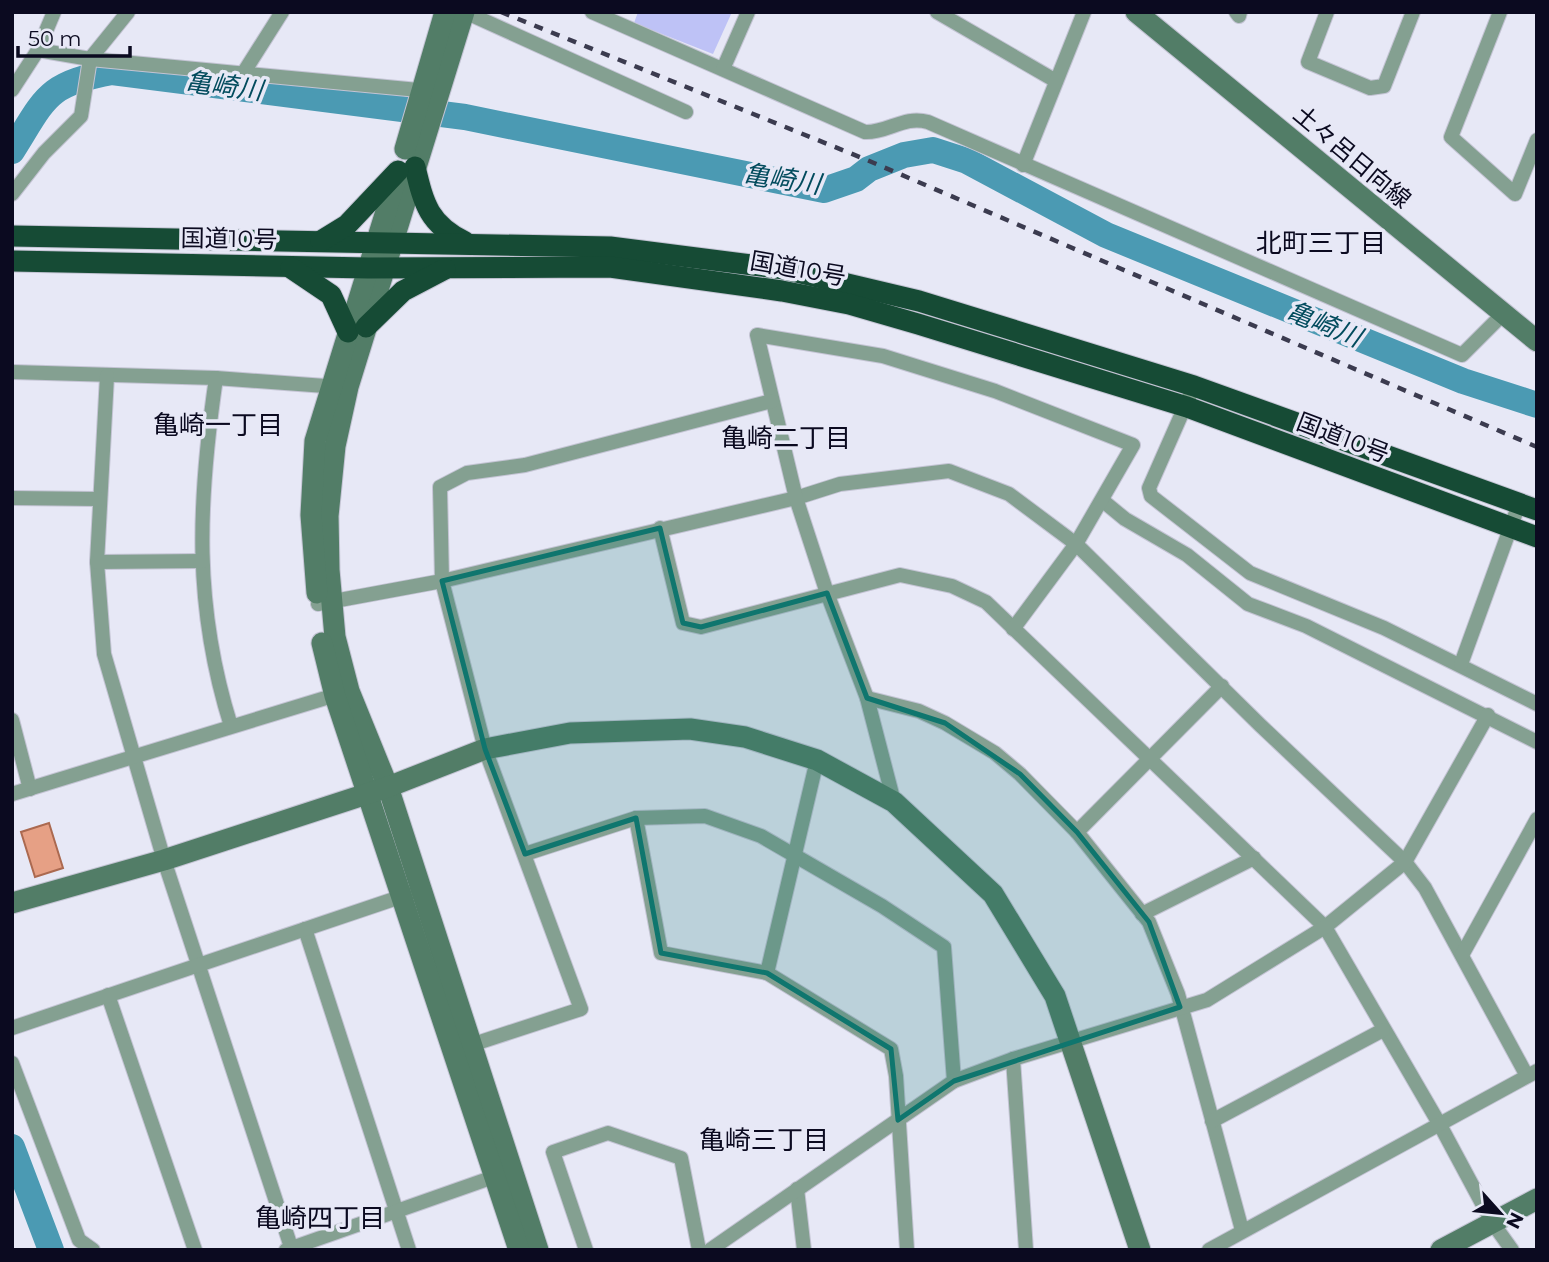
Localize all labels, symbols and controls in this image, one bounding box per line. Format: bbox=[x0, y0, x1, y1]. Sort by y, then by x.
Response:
scale bar bbox=[18, 14, 130, 58]
text: 50 m bbox=[28, 26, 82, 51]
water label: 亀崎川 bbox=[183, 65, 268, 107]
street label: 土々呂日向線 bbox=[1288, 99, 1417, 214]
water label: 亀崎川 bbox=[741, 158, 826, 201]
street label: 国道10号 bbox=[180, 223, 278, 254]
district label: 北町三丁目 bbox=[1256, 227, 1386, 259]
street label: 国道10号 bbox=[748, 246, 848, 291]
water label: 亀崎川 bbox=[1282, 295, 1369, 355]
street label: 国道10号 bbox=[1293, 407, 1393, 468]
district label: 亀崎一丁目 bbox=[153, 409, 283, 441]
district label: 亀崎二丁目 bbox=[721, 422, 851, 454]
district label: 亀崎三丁目 bbox=[699, 1124, 829, 1156]
north arrow bbox=[1465, 1178, 1535, 1248]
district label: 亀崎四丁目 bbox=[255, 1202, 385, 1234]
text: N bbox=[1501, 1208, 1528, 1233]

